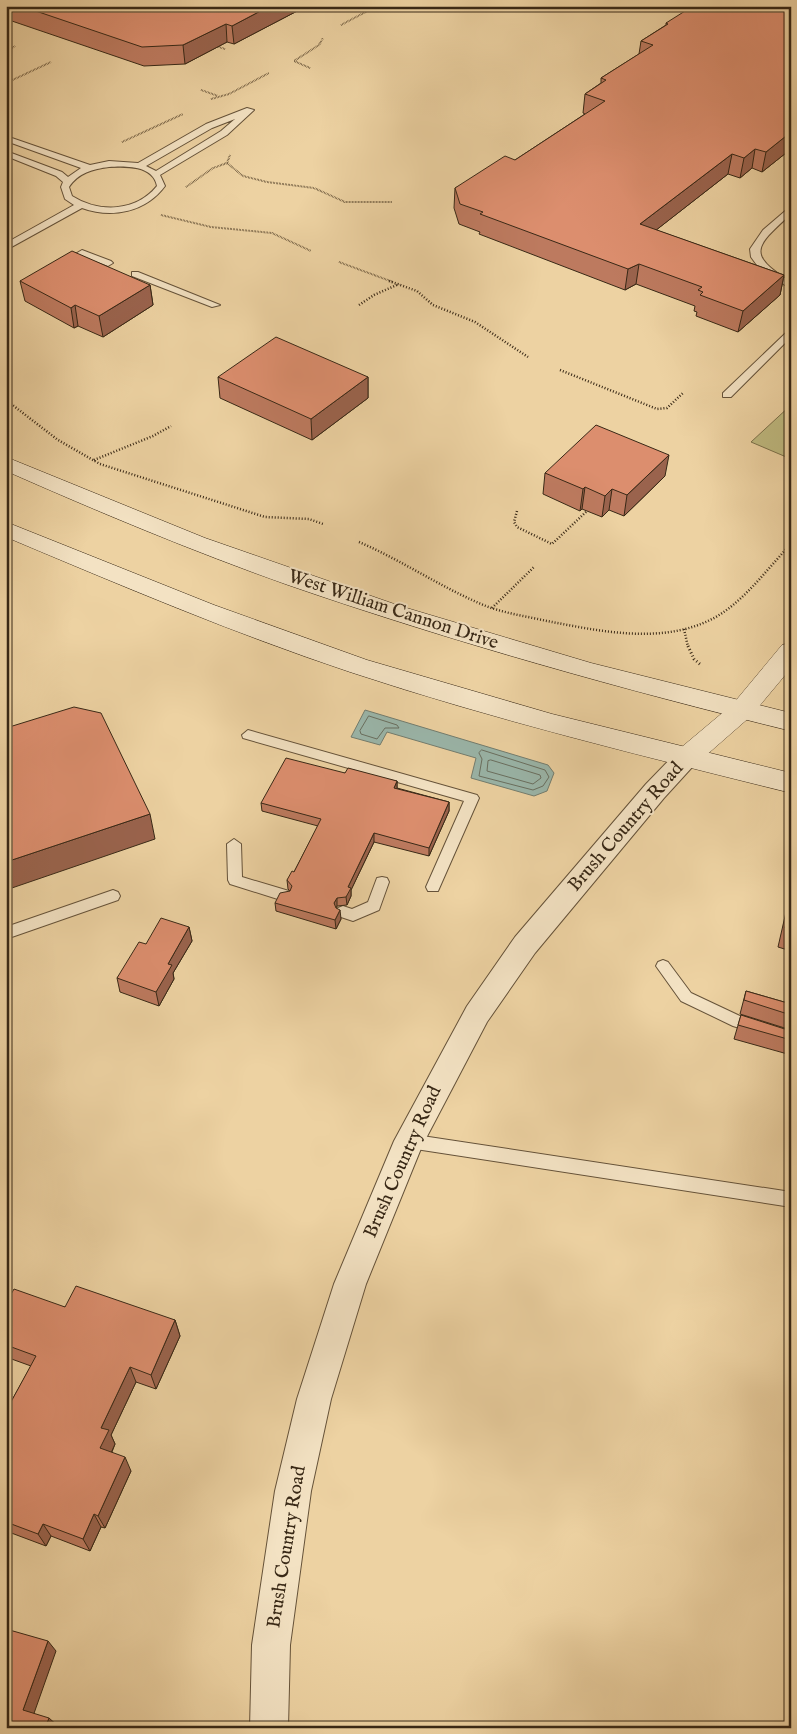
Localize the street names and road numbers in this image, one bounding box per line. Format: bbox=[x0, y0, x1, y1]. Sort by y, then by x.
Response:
street label: West William Cannon Drive bbox=[285, 565, 501, 655]
street label: Brush Country Road bbox=[563, 757, 689, 897]
street label: Brush Country Road bbox=[359, 1081, 448, 1242]
street label: Brush Country Road bbox=[262, 1463, 312, 1630]

